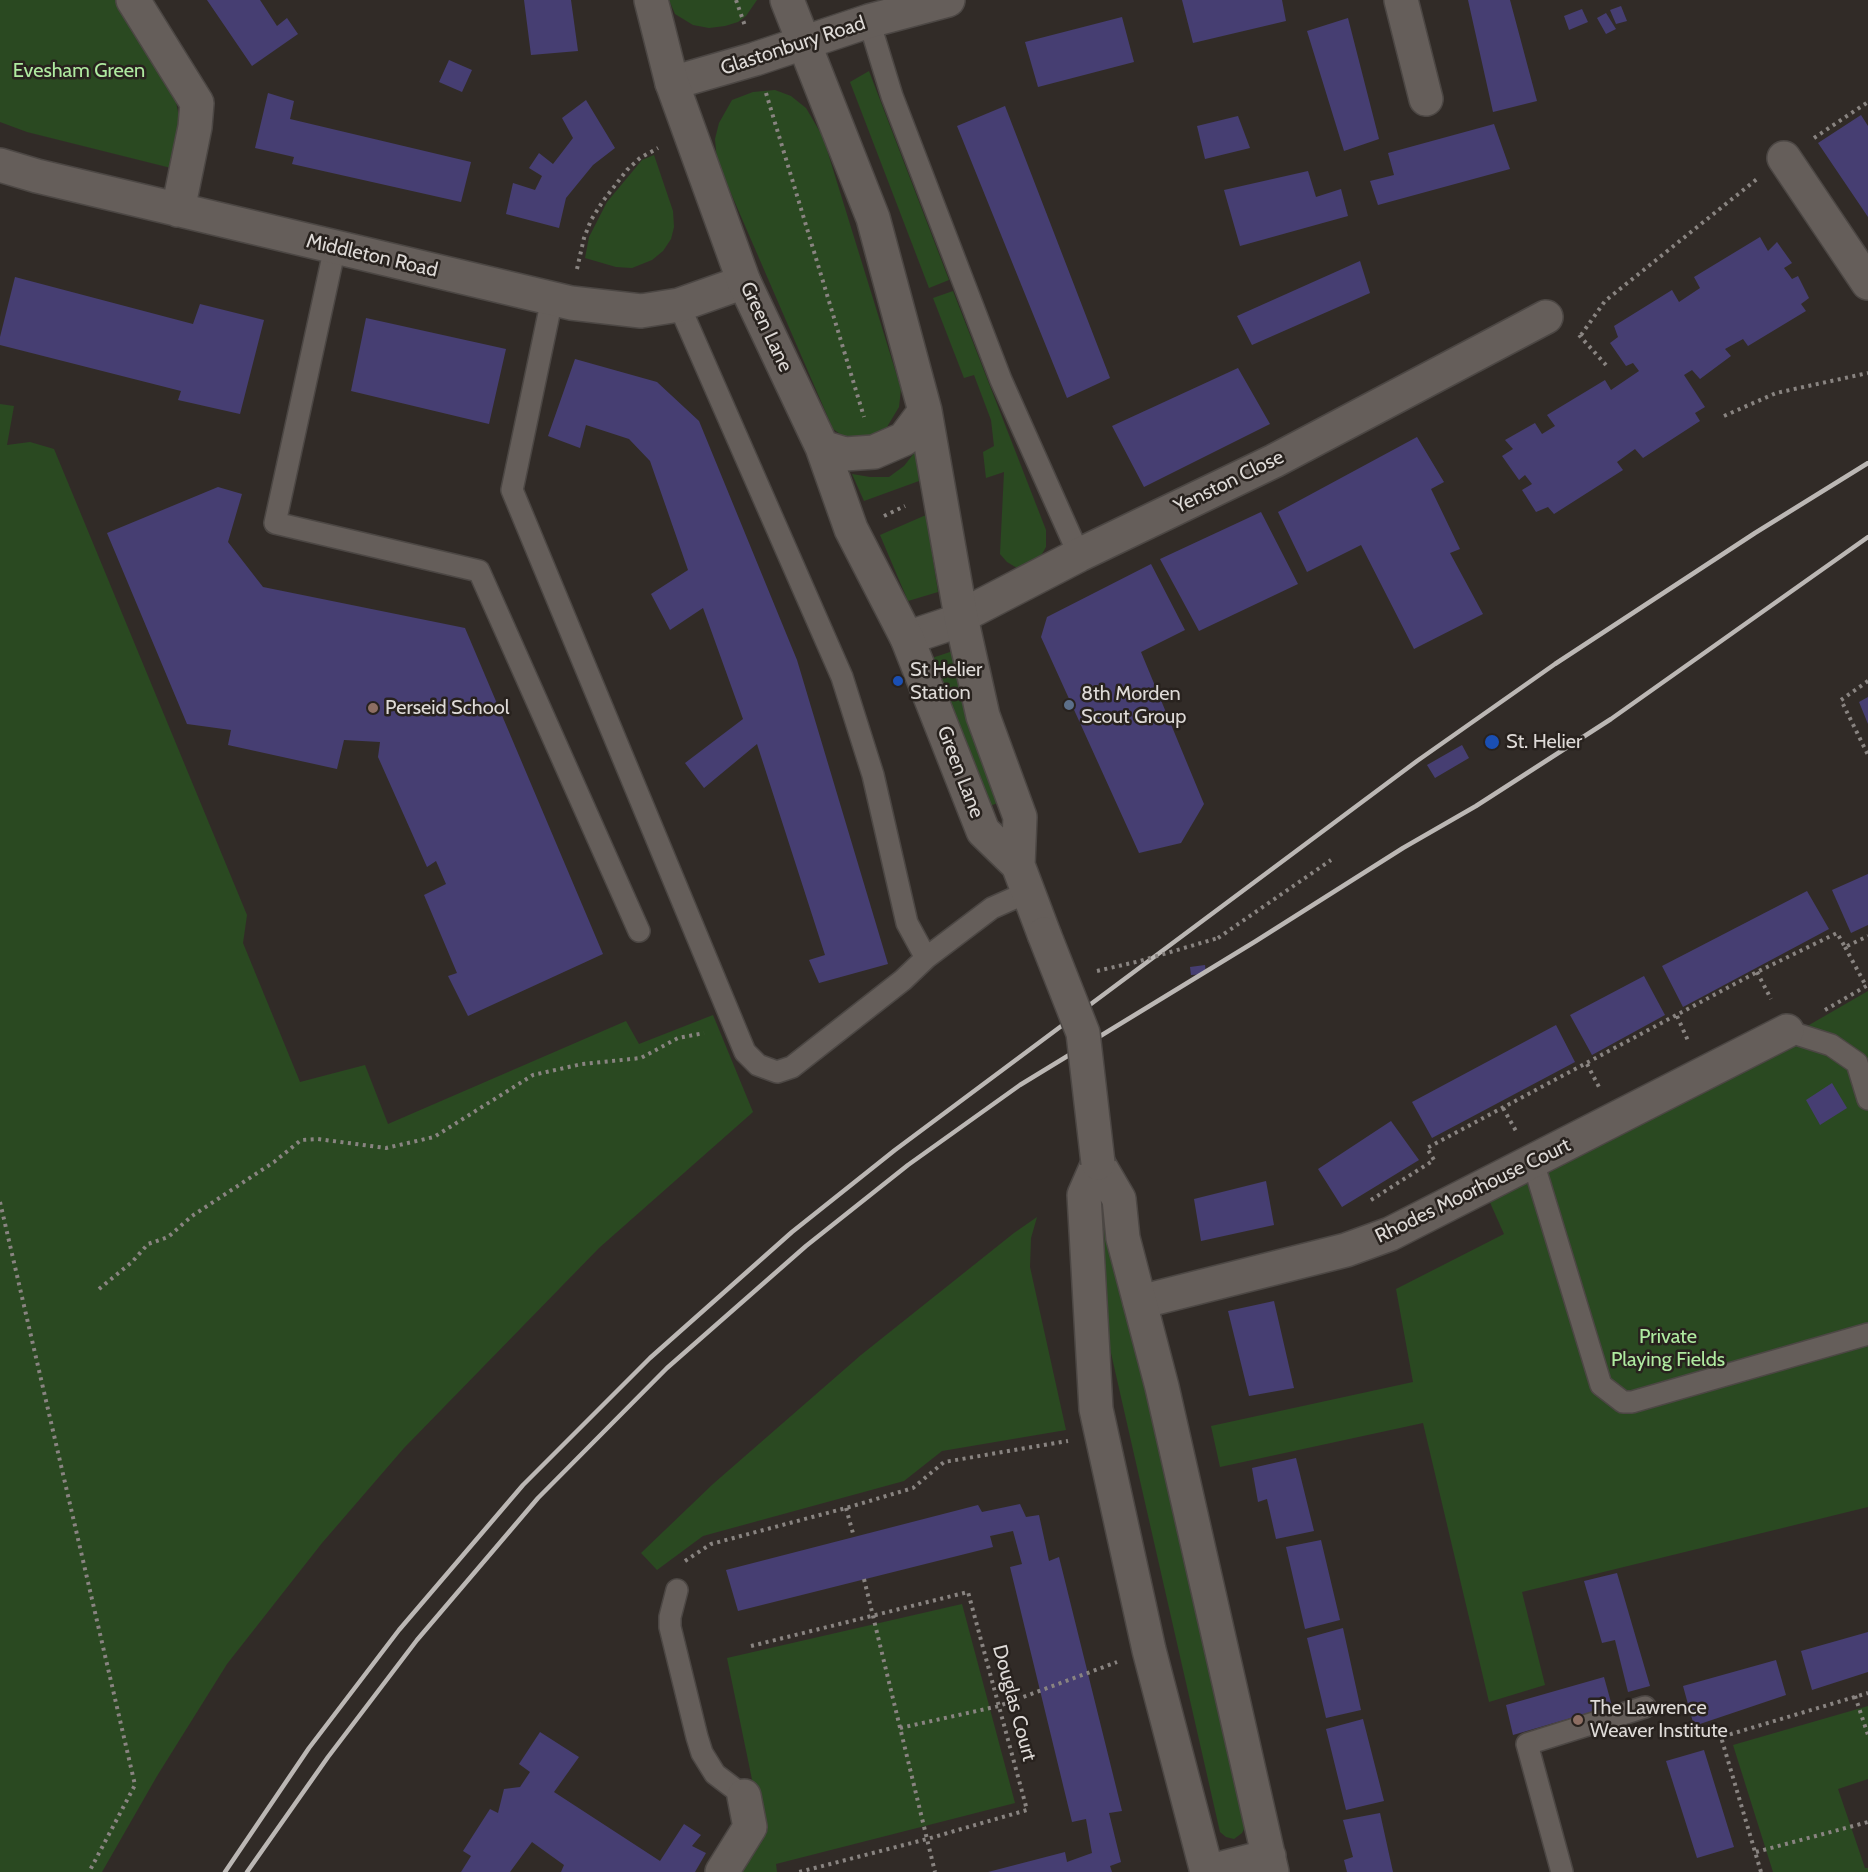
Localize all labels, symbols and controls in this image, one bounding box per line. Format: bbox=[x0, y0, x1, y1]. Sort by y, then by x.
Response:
street label: Glastonbury Road bbox=[718, 11, 868, 81]
park label: Evesham Green bbox=[13, 59, 145, 83]
street label: Middleton Road bbox=[304, 229, 440, 283]
street label: Green Lane bbox=[735, 278, 797, 376]
street label: Yenston Close bbox=[1170, 445, 1288, 519]
place label: St Helier Station bbox=[910, 658, 982, 705]
marker: St Helier Station bbox=[891, 674, 905, 688]
place label: 8th Morden Scout Group bbox=[1081, 682, 1186, 729]
place label: Perseid School bbox=[385, 696, 509, 720]
marker: 8th Morden Scout Group bbox=[1062, 698, 1076, 712]
marker: Perseid School bbox=[366, 701, 380, 715]
street label: Green Lane bbox=[931, 723, 989, 821]
place label: St. Helier bbox=[1506, 730, 1582, 754]
marker: St. Helier bbox=[1483, 733, 1501, 751]
street label: Rhodes Moorhouse Court bbox=[1372, 1133, 1574, 1249]
park label: Private Playing Fields bbox=[1611, 1325, 1725, 1372]
street label: Douglas Court bbox=[987, 1642, 1041, 1764]
place label: The Lawrence Weaver Institute bbox=[1590, 1696, 1728, 1743]
marker: The Lawrence Weaver Institute bbox=[1571, 1713, 1585, 1727]

